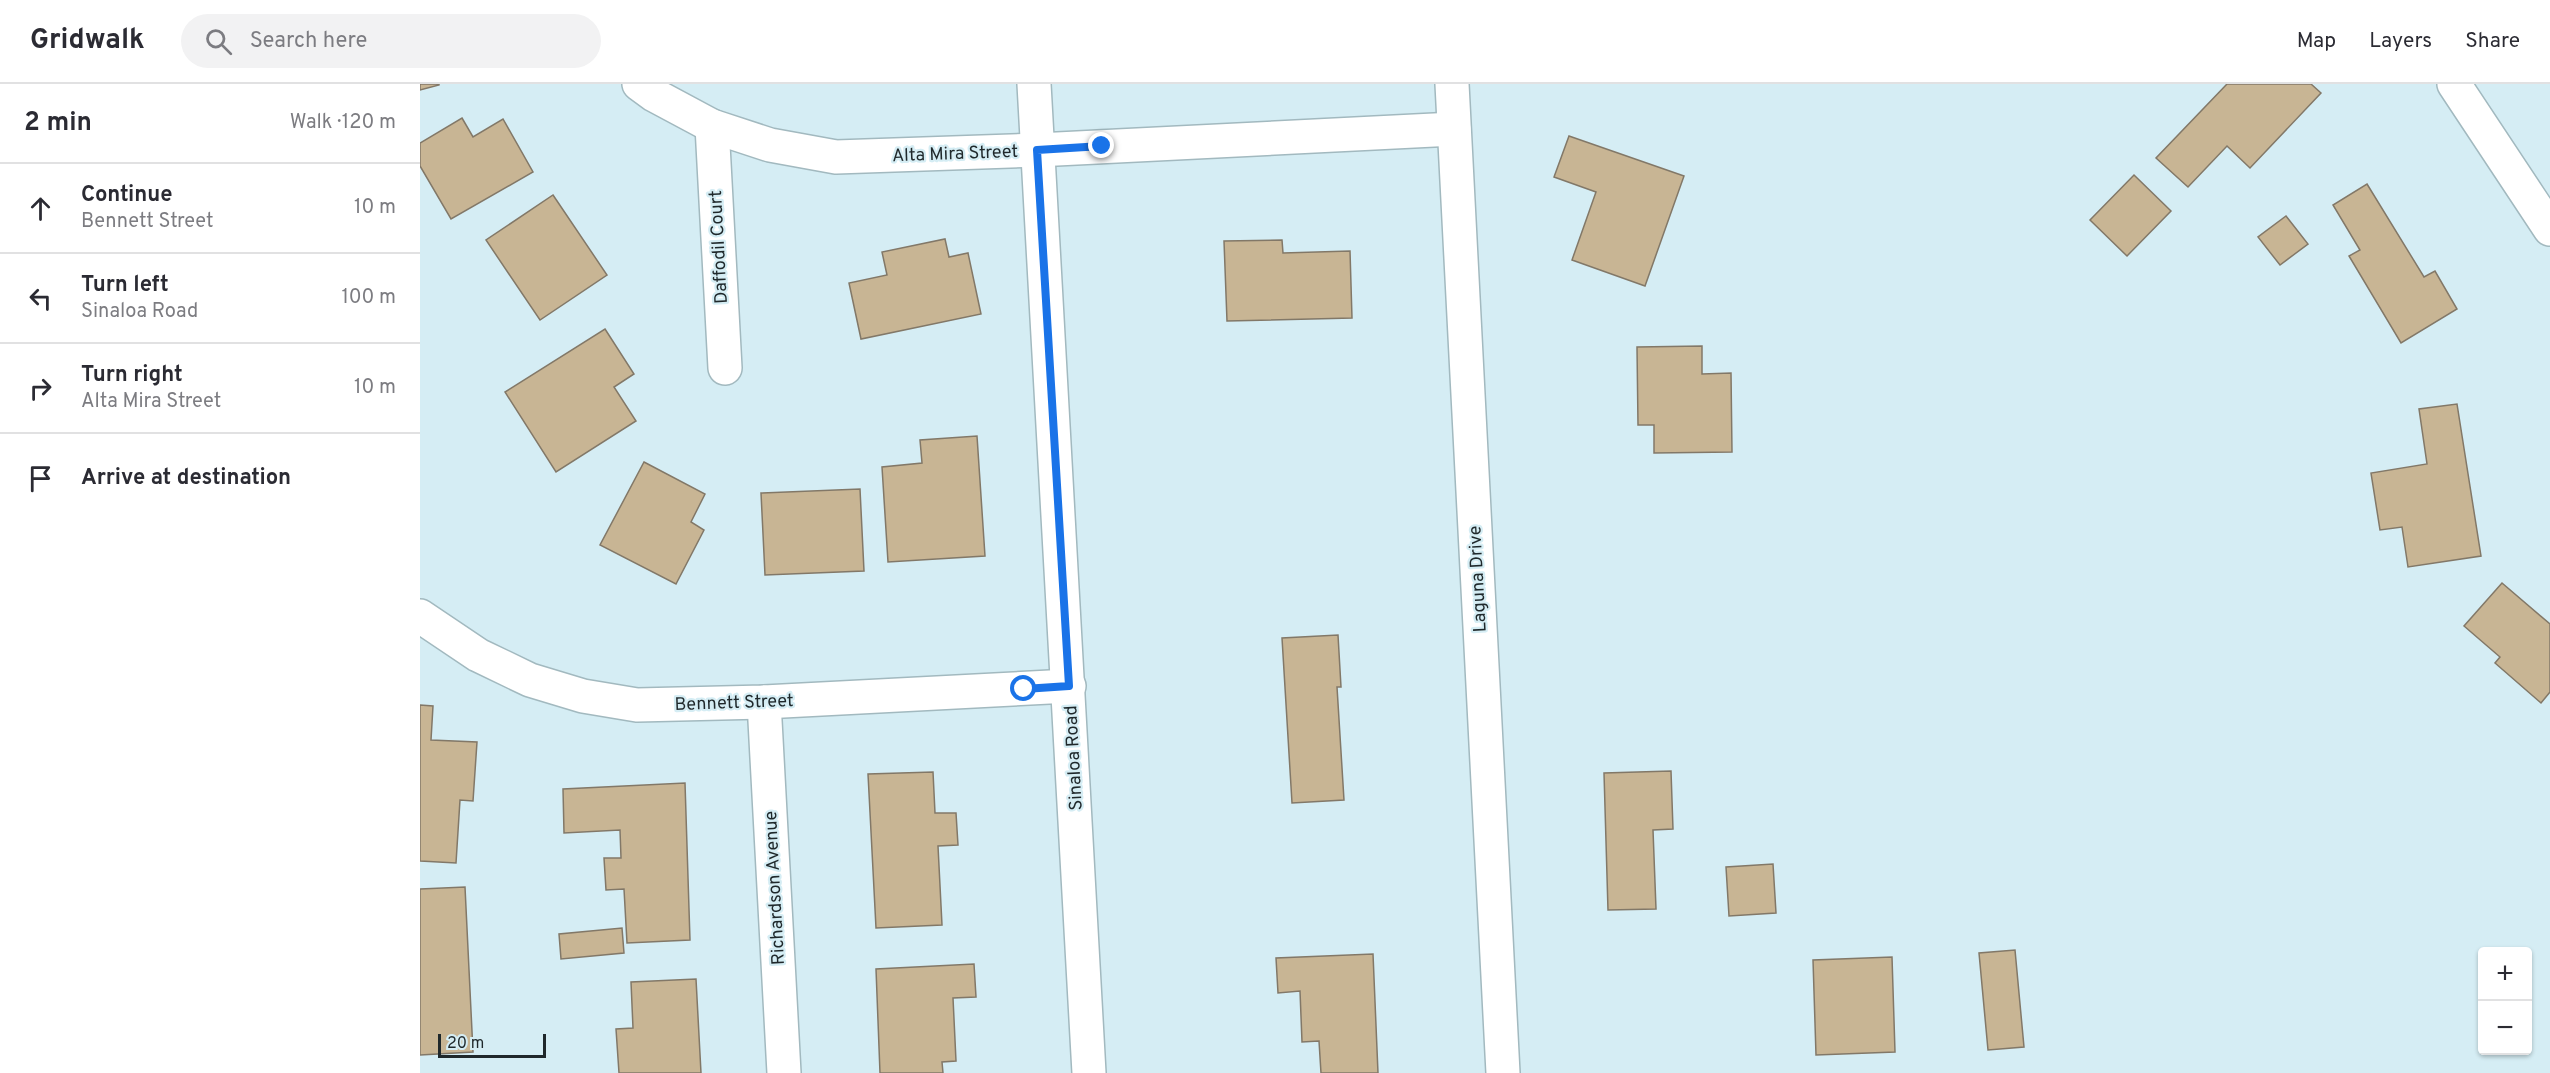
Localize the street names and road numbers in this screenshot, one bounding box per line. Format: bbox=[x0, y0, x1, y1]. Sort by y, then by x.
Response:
street label: Alta Mira Street bbox=[892, 141, 1019, 168]
street label: Daffodil Court bbox=[705, 190, 734, 304]
street label: Laguna Drive bbox=[1464, 525, 1493, 633]
street label: Bennett Street bbox=[674, 690, 794, 717]
street label: Sinaloa Road bbox=[1060, 705, 1089, 811]
street label: Richardson Avenue bbox=[760, 810, 791, 966]

